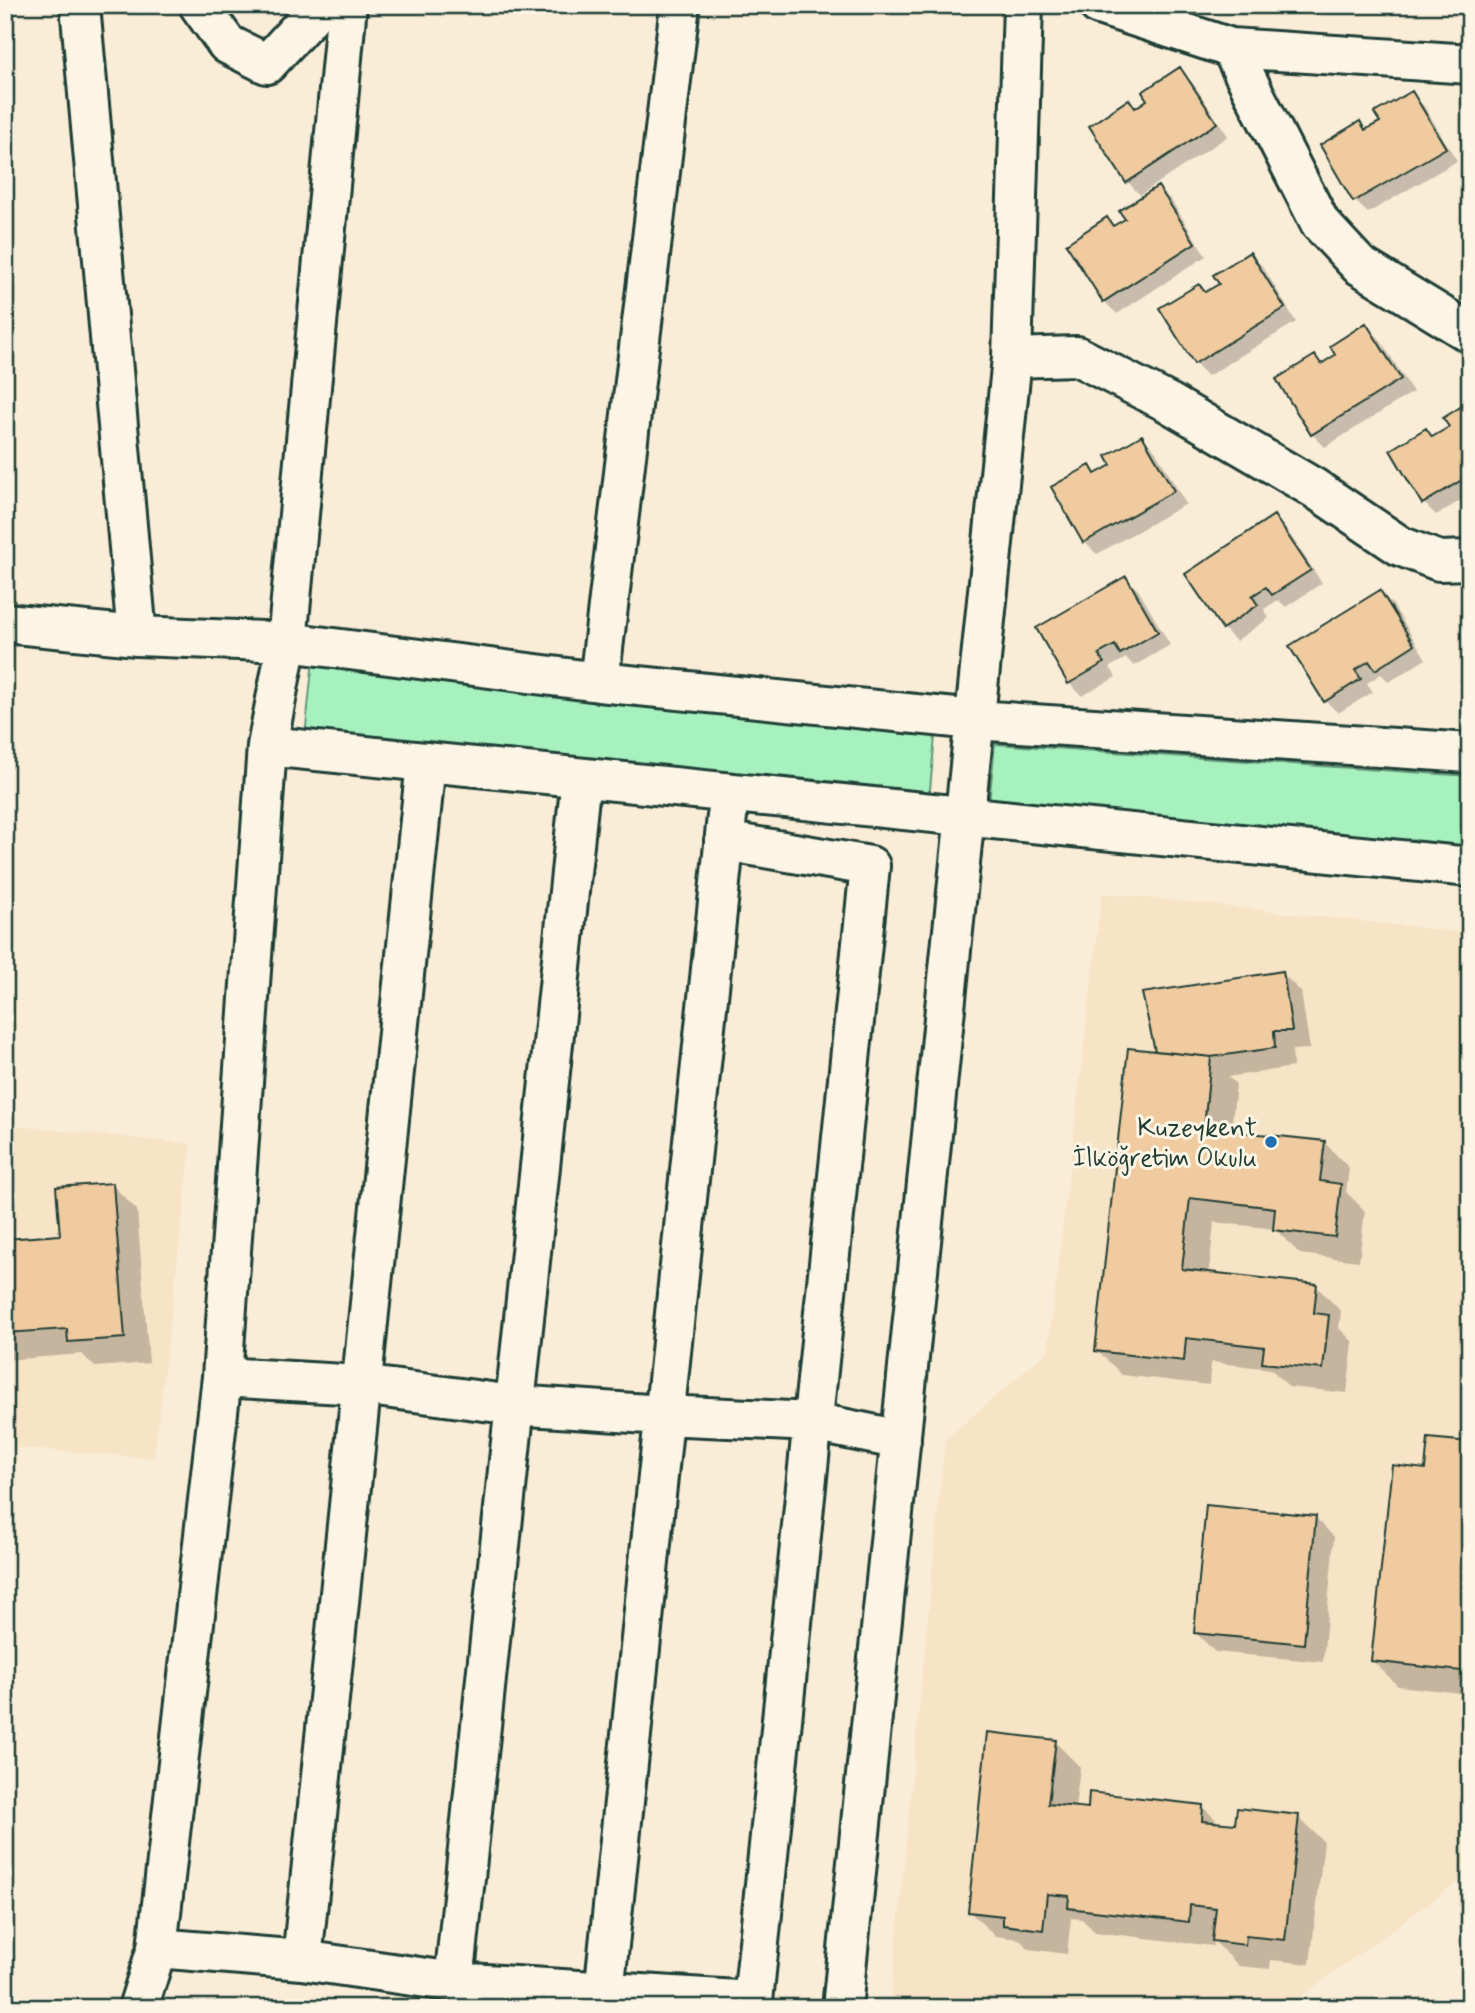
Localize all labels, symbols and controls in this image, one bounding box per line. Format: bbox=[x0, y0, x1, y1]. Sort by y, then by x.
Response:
place label: Kuzeykent İlköğretim Okulu bbox=[1073, 1112, 1257, 1176]
marker: Kuzeykent İlköğretim Okulu bbox=[1263, 1134, 1279, 1150]

